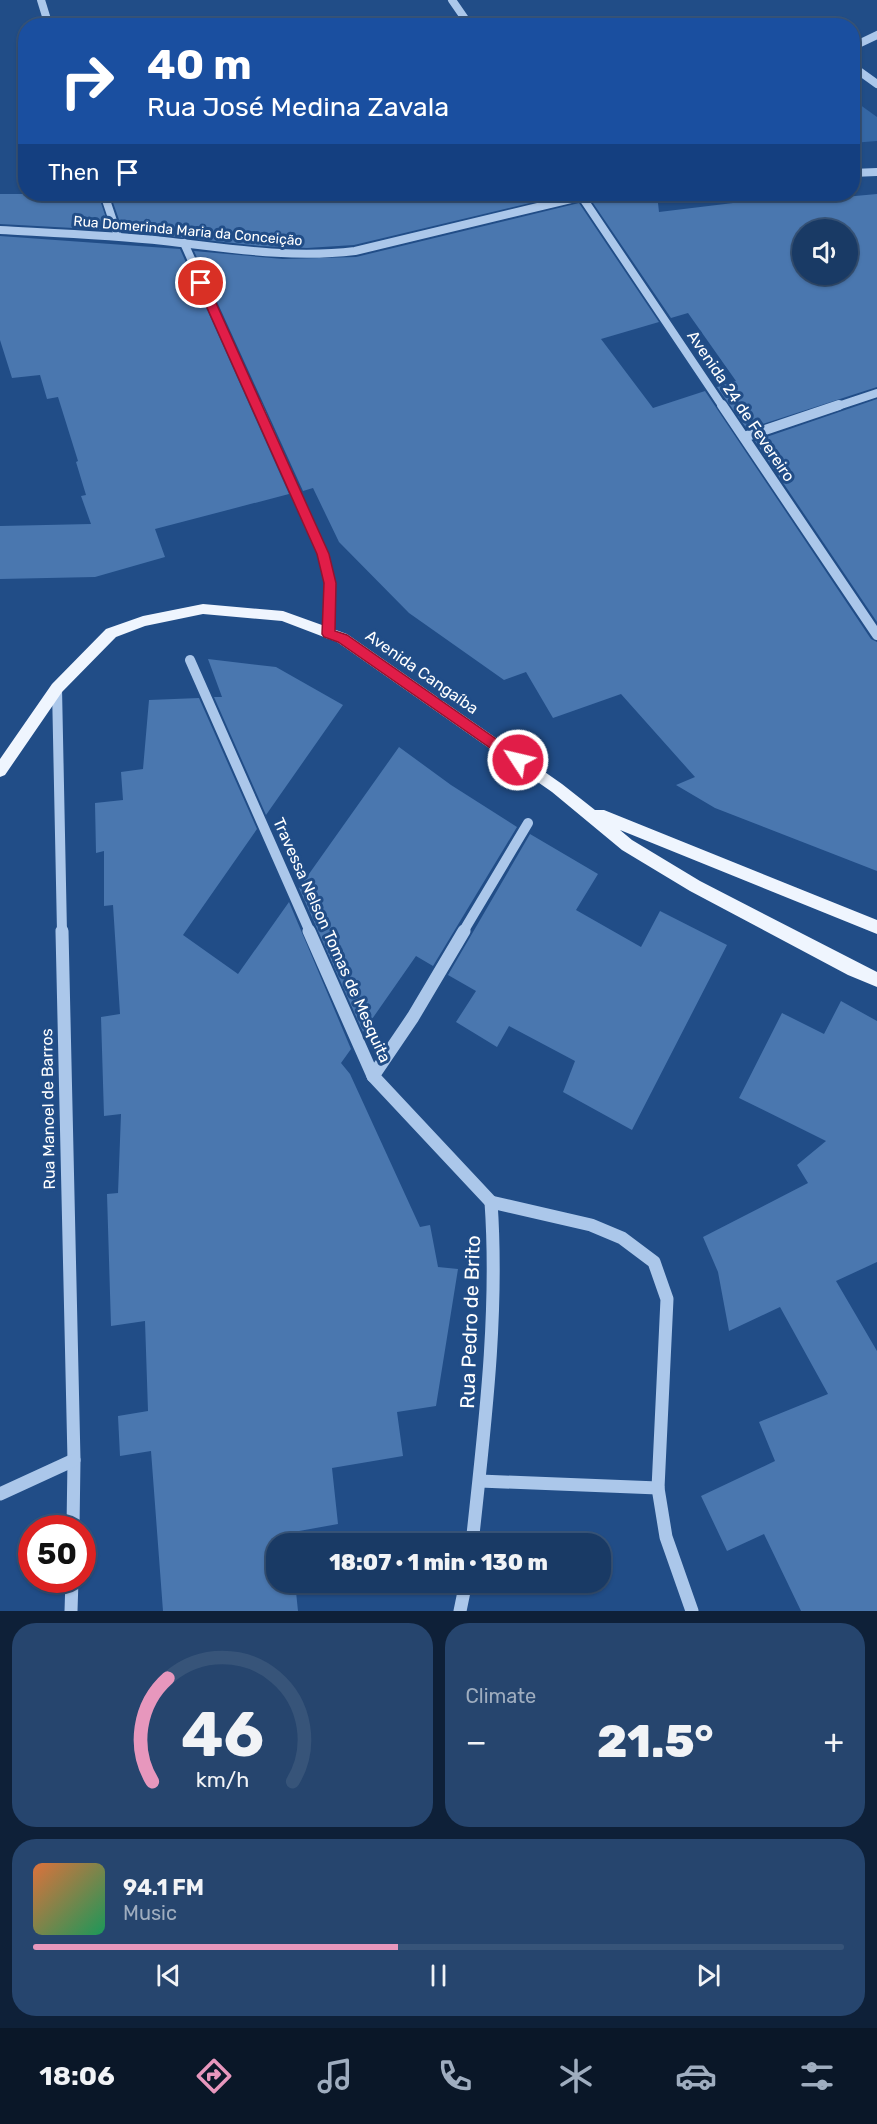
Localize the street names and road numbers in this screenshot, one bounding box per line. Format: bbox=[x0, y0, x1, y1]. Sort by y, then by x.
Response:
street label: Rua Domerinda Maria da Conceição bbox=[73, 213, 303, 249]
street label: Avenida 24 de Fevereiro bbox=[683, 327, 799, 485]
street label: Avenida Cangaíba bbox=[362, 626, 482, 718]
street label: Travessa Nelson Tomas de Mesquita bbox=[269, 815, 395, 1065]
street label: Rua Manoel de Barros bbox=[37, 1028, 59, 1190]
street label: Rua Pedro de Brito bbox=[455, 1235, 485, 1409]

